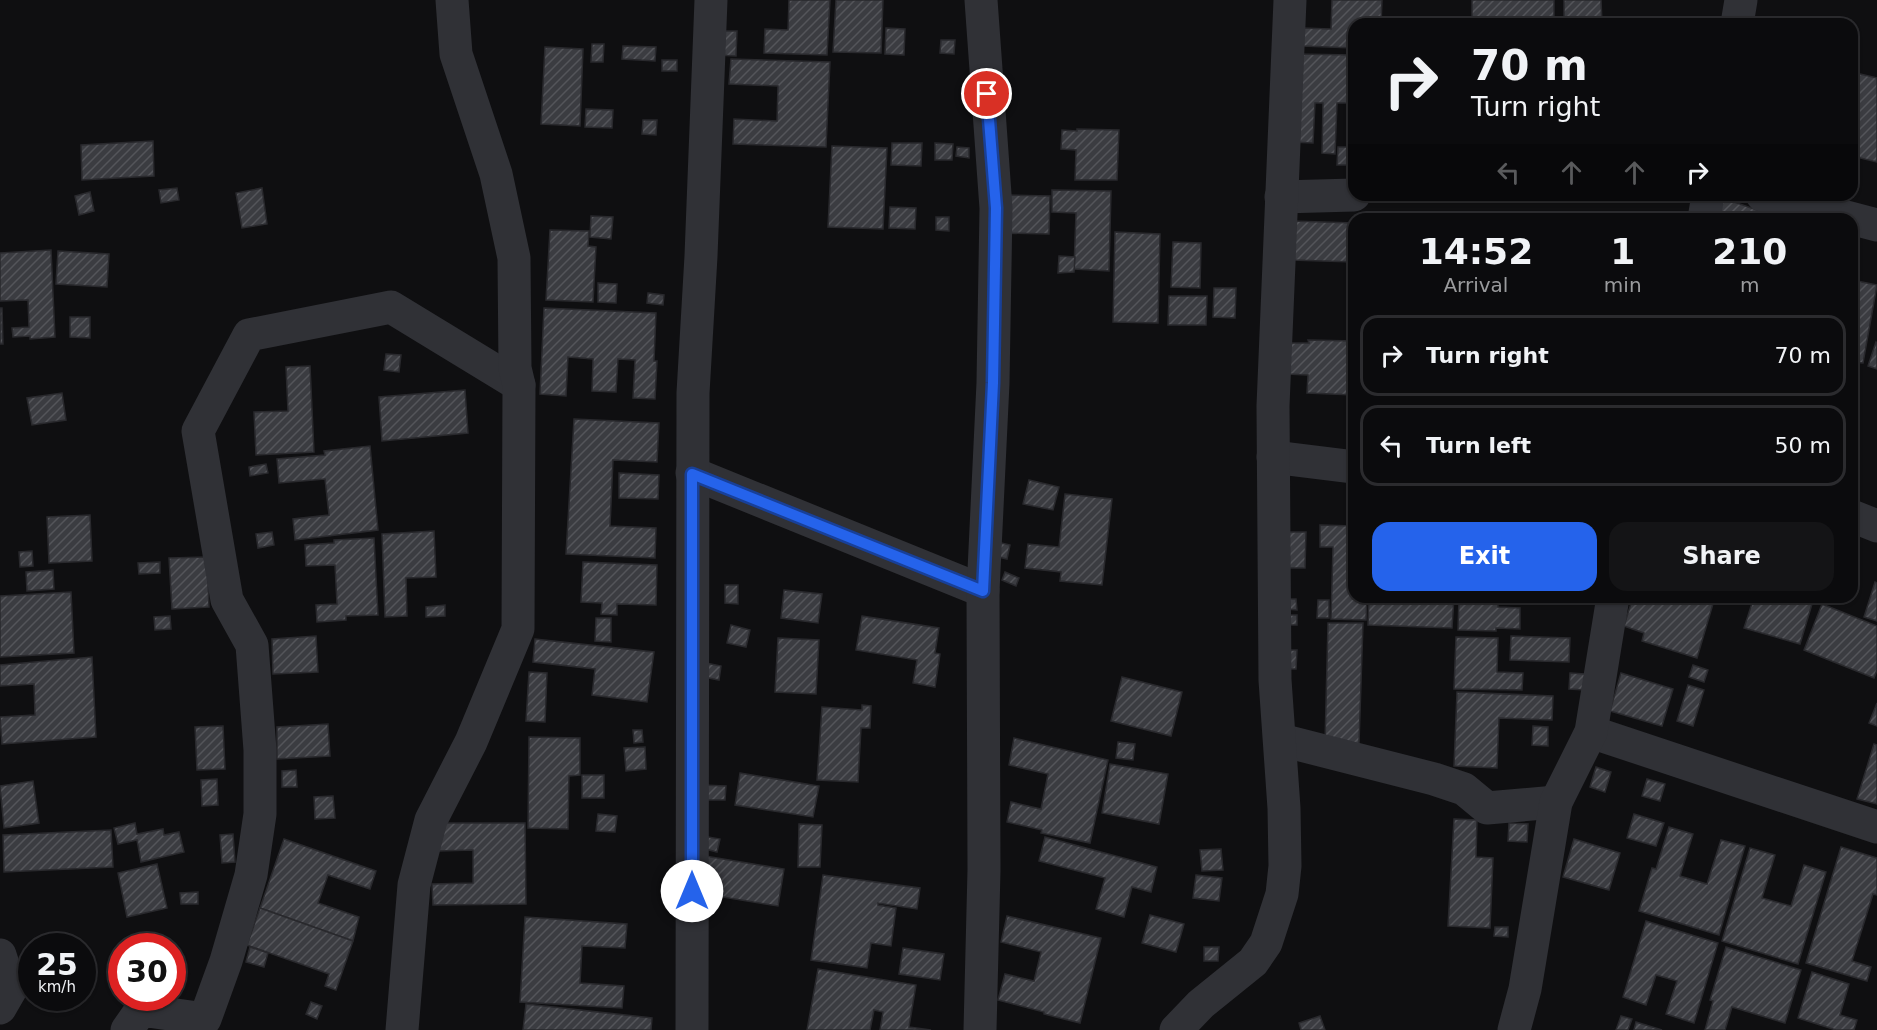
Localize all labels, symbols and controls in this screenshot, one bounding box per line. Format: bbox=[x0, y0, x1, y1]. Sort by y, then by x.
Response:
text: 70 m bbox=[1471, 41, 1588, 90]
icon: right bbox=[1372, 42, 1450, 120]
pin bbox=[961, 68, 1012, 119]
icon: arrive bbox=[970, 77, 1003, 110]
text: Turn right bbox=[1471, 91, 1600, 122]
icon: left bbox=[1492, 156, 1525, 189]
icon: ahead bbox=[1555, 156, 1588, 189]
icon: ahead bbox=[1618, 156, 1651, 189]
icon: right bbox=[1681, 156, 1714, 189]
text: 14:52 bbox=[1419, 231, 1533, 272]
text: 1 bbox=[1610, 231, 1635, 272]
text: 210 bbox=[1712, 231, 1787, 272]
text: Arrival bbox=[1443, 273, 1508, 297]
text: min bbox=[1604, 273, 1642, 297]
text: m bbox=[1740, 273, 1760, 297]
icon: right bbox=[1375, 339, 1408, 372]
text: Turn right bbox=[1426, 343, 1549, 368]
text: 70 m bbox=[1775, 343, 1831, 368]
icon: left bbox=[1375, 429, 1408, 462]
text: Turn left bbox=[1426, 433, 1531, 458]
text: 50 m bbox=[1775, 433, 1831, 458]
button: Exit bbox=[1372, 522, 1597, 591]
button: Share bbox=[1609, 522, 1834, 591]
position arrow bbox=[660, 859, 724, 923]
speed limit sign: 30 bbox=[108, 933, 186, 1011]
text: 25 bbox=[36, 947, 78, 982]
text: km/h bbox=[38, 978, 76, 996]

